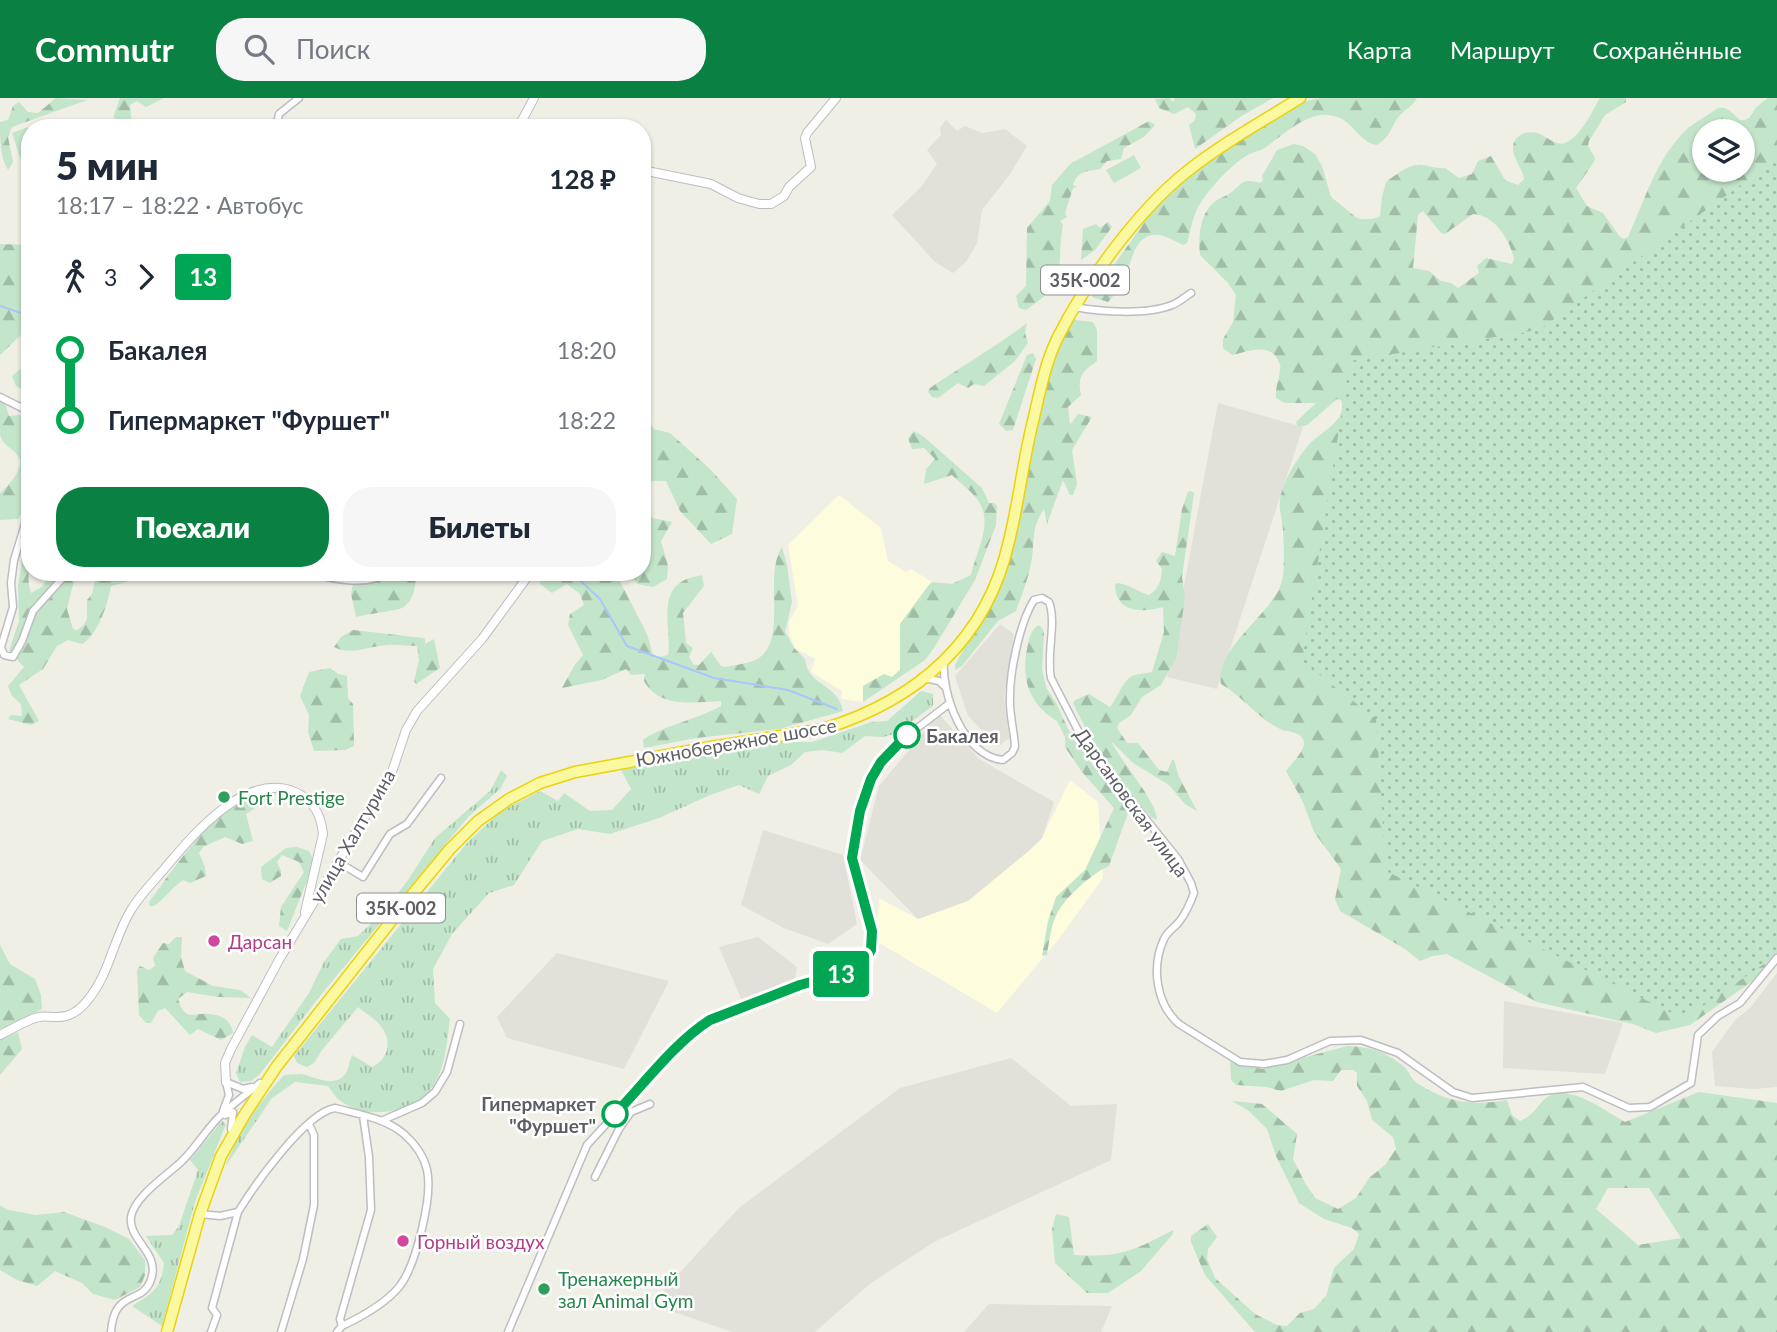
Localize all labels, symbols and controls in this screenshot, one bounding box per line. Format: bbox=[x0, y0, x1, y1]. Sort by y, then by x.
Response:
search box bbox=[216, 18, 706, 81]
text: Commutr bbox=[35, 29, 174, 69]
icon: search bbox=[240, 30, 278, 68]
text: Поиск bbox=[296, 33, 370, 65]
text: Карта bbox=[1347, 35, 1412, 64]
text: Маршрут bbox=[1450, 35, 1555, 64]
text: Сохранённые bbox=[1593, 35, 1742, 64]
map controls bbox=[1692, 119, 1755, 182]
button: layers bbox=[1692, 119, 1755, 182]
text: 5 мин bbox=[56, 142, 159, 188]
text: 128 ₽ bbox=[549, 163, 616, 195]
text: 18:17 – 18:22 · Автобус bbox=[56, 191, 304, 219]
icon: walk bbox=[56, 258, 94, 296]
icon: forward bbox=[127, 258, 165, 296]
text: 13 bbox=[189, 262, 217, 291]
text: 3 bbox=[104, 263, 117, 291]
road number: 35К-002 bbox=[1041, 266, 1129, 294]
text: Бакалея bbox=[108, 334, 207, 366]
text: 18:20 bbox=[557, 336, 616, 364]
text: Гипермаркет "Фуршет" bbox=[108, 404, 390, 436]
text: 18:22 bbox=[557, 406, 616, 434]
button: Поехали bbox=[56, 487, 329, 567]
button: Билеты bbox=[343, 487, 616, 567]
street label: Южнобережное шоссе bbox=[634, 713, 838, 771]
marker: Бакалея bbox=[894, 722, 920, 748]
street label: Дарсановская улица bbox=[1070, 723, 1194, 881]
place label: Бакалея bbox=[926, 724, 999, 747]
street label: улица Халтурина bbox=[304, 765, 400, 907]
place label: Fort Prestige bbox=[238, 786, 345, 809]
marker: Fort Prestige bbox=[216, 789, 232, 805]
road number: 35К-002 bbox=[357, 894, 445, 922]
place label: Дарсан bbox=[228, 930, 292, 953]
marker: Дарсан bbox=[206, 933, 222, 949]
line badge: 13 bbox=[810, 951, 872, 997]
text: 13 bbox=[827, 959, 855, 988]
place label: Гипермаркет "Фуршет" bbox=[481, 1092, 596, 1137]
marker: Гипермаркет "Фуршет" bbox=[602, 1101, 628, 1127]
place label: Горный воздух bbox=[417, 1230, 545, 1253]
marker: Горный воздух bbox=[395, 1233, 411, 1249]
place label: Тренажерный зал Animal Gym bbox=[558, 1267, 693, 1312]
marker: Тренажерный зал Animal Gym bbox=[536, 1281, 552, 1297]

